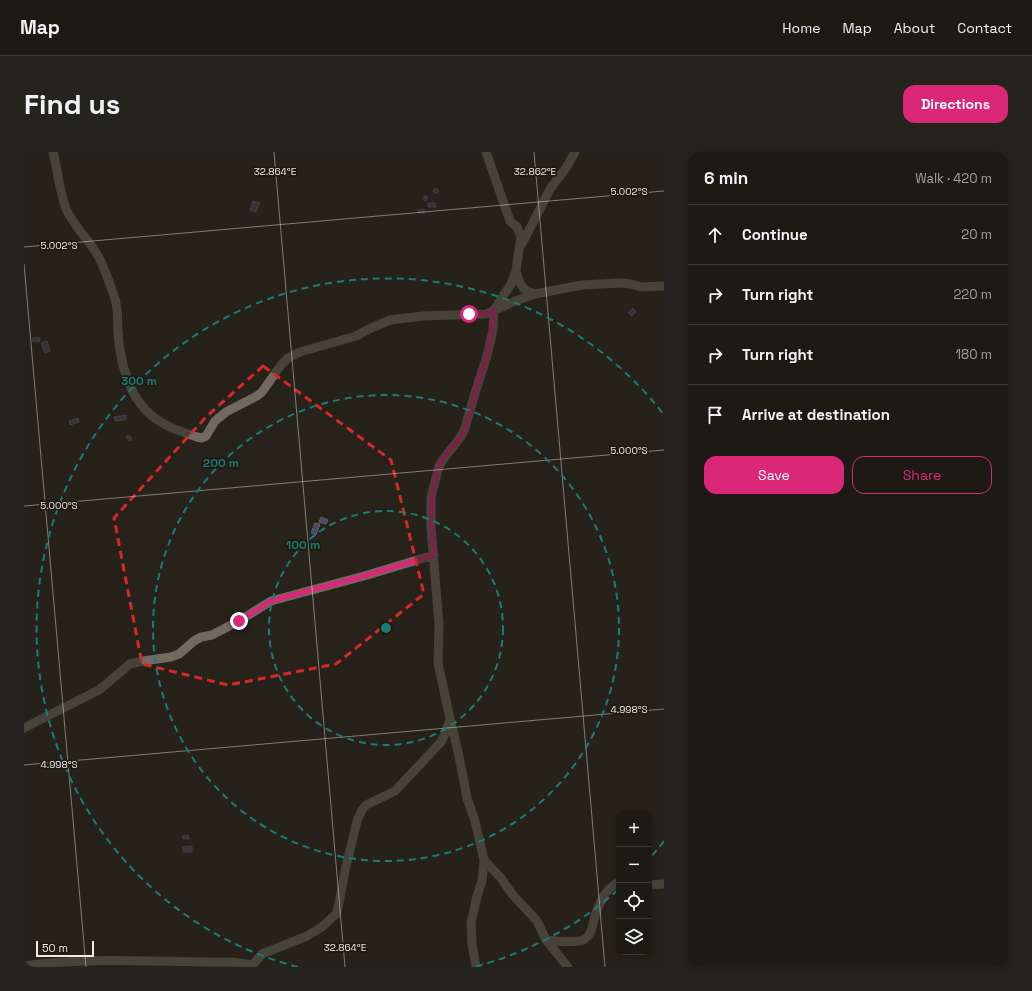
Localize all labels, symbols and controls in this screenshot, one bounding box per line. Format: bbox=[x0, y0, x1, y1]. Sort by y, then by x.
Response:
text: Map bbox=[20, 15, 60, 40]
text: Home bbox=[782, 19, 820, 37]
text: Map bbox=[842, 19, 872, 37]
text: About bbox=[894, 19, 935, 37]
text: Contact bbox=[957, 19, 1012, 37]
button: Directions bbox=[903, 85, 1008, 123]
text: Find us bbox=[24, 86, 121, 122]
text: 32.864°E bbox=[254, 165, 297, 178]
text: 32.862°E bbox=[514, 165, 557, 178]
text: 6 min bbox=[704, 167, 748, 189]
text: Walk · 420 m bbox=[915, 170, 992, 187]
text: 5.002°S bbox=[610, 185, 648, 198]
icon: ahead bbox=[704, 224, 726, 246]
text: Continue bbox=[742, 225, 808, 244]
text: 20 m bbox=[961, 226, 992, 243]
text: 5.002°S bbox=[40, 239, 78, 252]
icon: right bbox=[704, 284, 726, 306]
text: Turn right bbox=[742, 285, 813, 304]
text: 220 m bbox=[953, 286, 992, 303]
route start bbox=[460, 305, 478, 323]
icon: right bbox=[704, 344, 726, 366]
text: Turn right bbox=[742, 345, 813, 364]
text: 180 m bbox=[956, 346, 992, 363]
text: 300 m bbox=[121, 373, 157, 389]
icon: arrive bbox=[704, 404, 726, 426]
text: Arrive at destination bbox=[742, 405, 890, 424]
text: 5.000°S bbox=[610, 444, 648, 457]
text: 200 m bbox=[203, 455, 239, 471]
button: Save bbox=[704, 456, 844, 494]
button: Share bbox=[852, 456, 992, 494]
text: 5.000°S bbox=[40, 499, 78, 512]
text: 100 m bbox=[286, 537, 320, 553]
route end bbox=[230, 612, 248, 630]
centre of rings bbox=[379, 621, 393, 635]
text: 4.998°S bbox=[610, 703, 648, 716]
text: 4.998°S bbox=[40, 758, 78, 771]
map controls bbox=[616, 811, 652, 955]
button: + bbox=[616, 811, 652, 847]
button: − bbox=[616, 847, 652, 883]
button: locate bbox=[616, 883, 652, 919]
button: layers bbox=[616, 919, 652, 955]
scale bar bbox=[36, 939, 94, 958]
text: 50 m bbox=[42, 941, 68, 955]
text: 32.864°E bbox=[324, 941, 367, 954]

